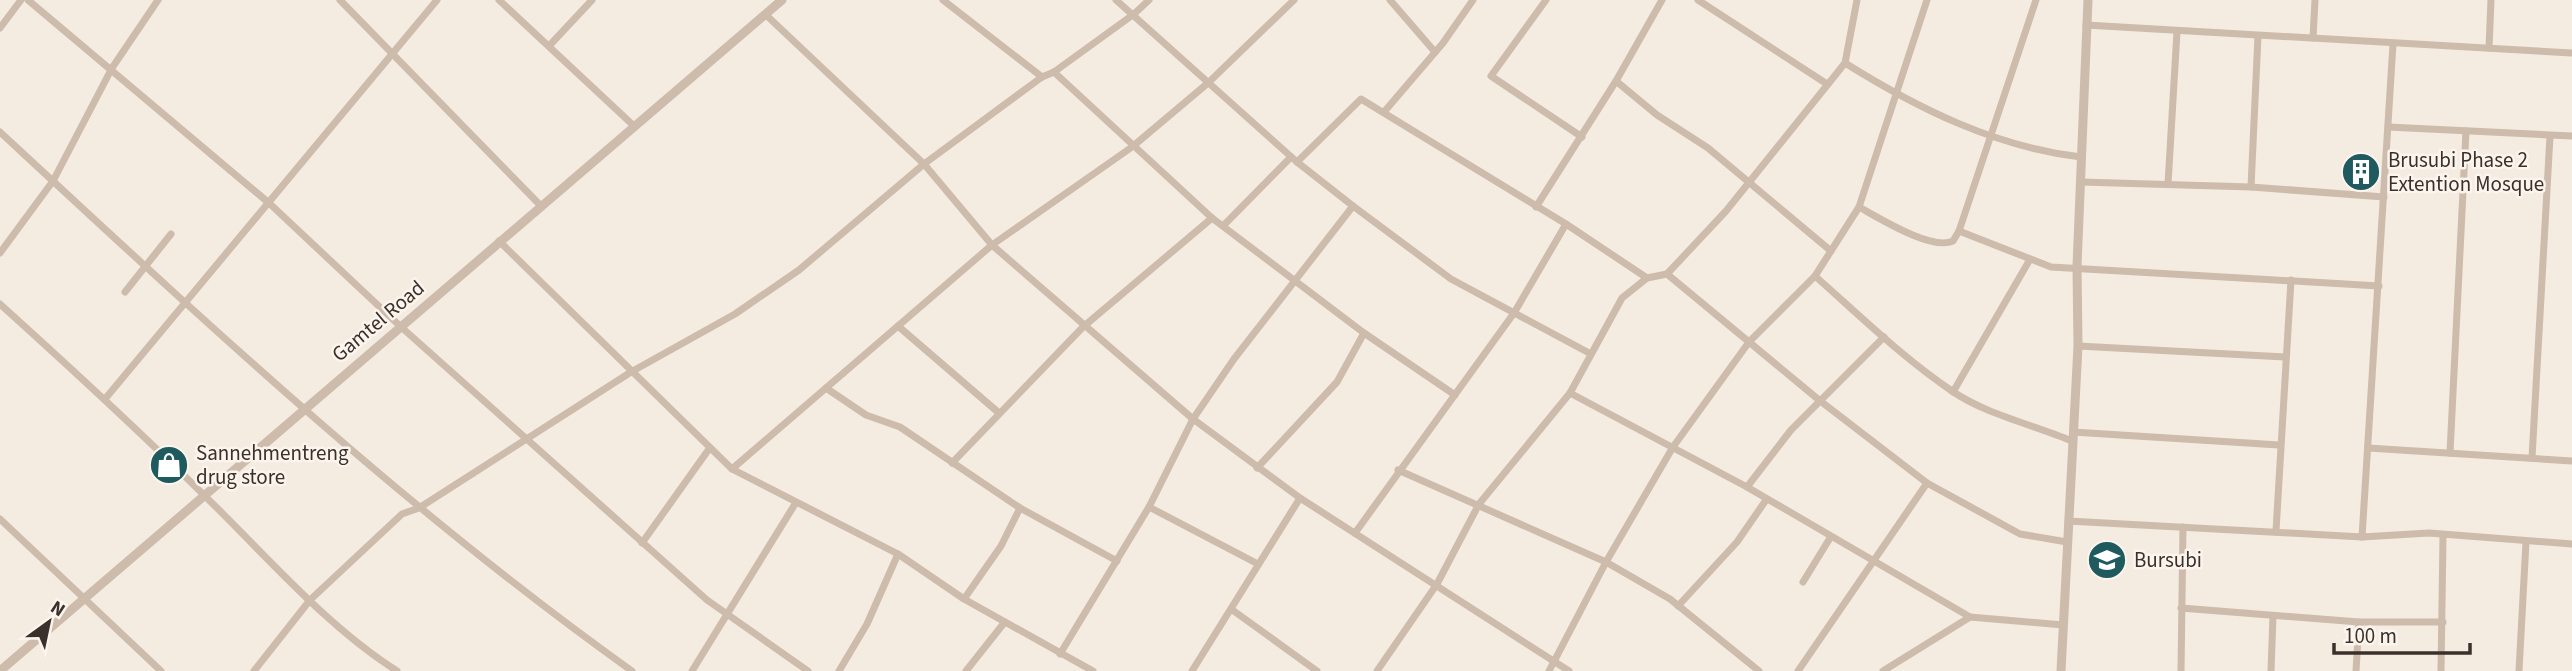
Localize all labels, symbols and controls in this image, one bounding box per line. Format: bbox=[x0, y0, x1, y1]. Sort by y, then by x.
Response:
place label: Brusubi Phase 2 Extention Mosque bbox=[2388, 145, 2544, 199]
building icon: Brusubi Phase 2 Extention Mosque bbox=[2340, 151, 2382, 193]
street label: Gamtel Road bbox=[325, 273, 431, 369]
place label: Sannehmentreng drug store bbox=[196, 438, 349, 492]
shop icon: Sannehmentreng drug store bbox=[148, 444, 190, 486]
school or university icon: Bursubi bbox=[2086, 539, 2128, 581]
place label: Bursubi bbox=[2134, 545, 2202, 575]
north arrow bbox=[14, 587, 84, 657]
text: N bbox=[45, 594, 70, 624]
scale bar bbox=[2334, 612, 2470, 656]
text: 100 m bbox=[2344, 621, 2397, 651]

